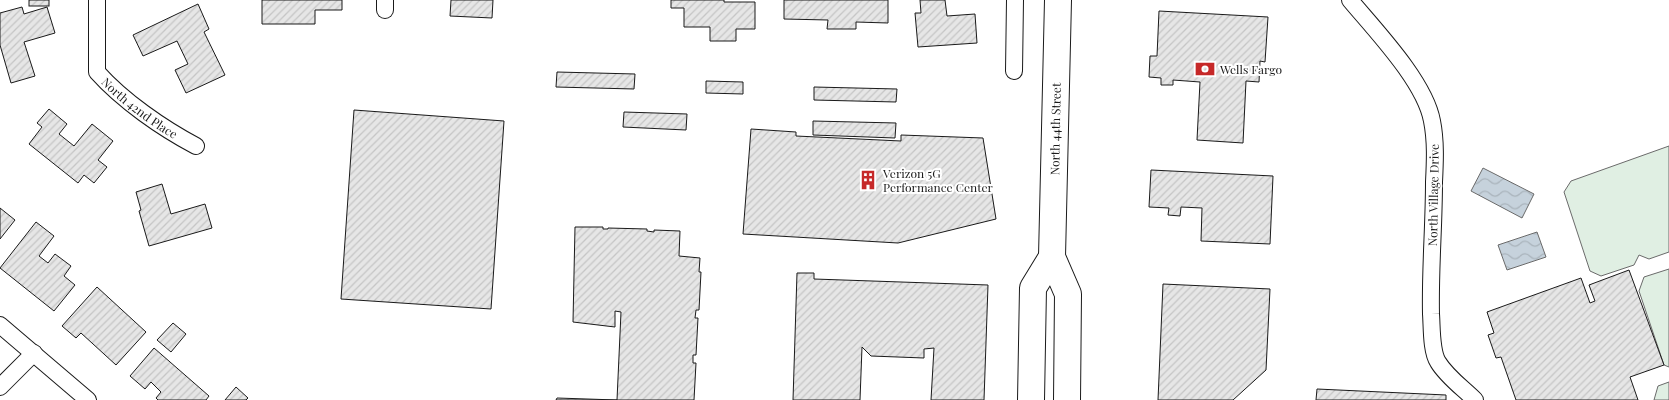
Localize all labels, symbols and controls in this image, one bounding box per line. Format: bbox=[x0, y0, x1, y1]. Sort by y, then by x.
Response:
bank icon: Wells Fargo bbox=[1194, 58, 1216, 80]
place label: Wells Fargo bbox=[1219, 61, 1283, 77]
street label: North 42nd Place bbox=[98, 74, 181, 142]
street label: North 44th Street bbox=[1046, 82, 1064, 175]
street label: North Village Drive bbox=[1424, 144, 1442, 246]
place label: Verizon 5G Performance Center bbox=[882, 165, 993, 195]
building icon: Verizon 5G Performance Center bbox=[857, 169, 879, 191]

